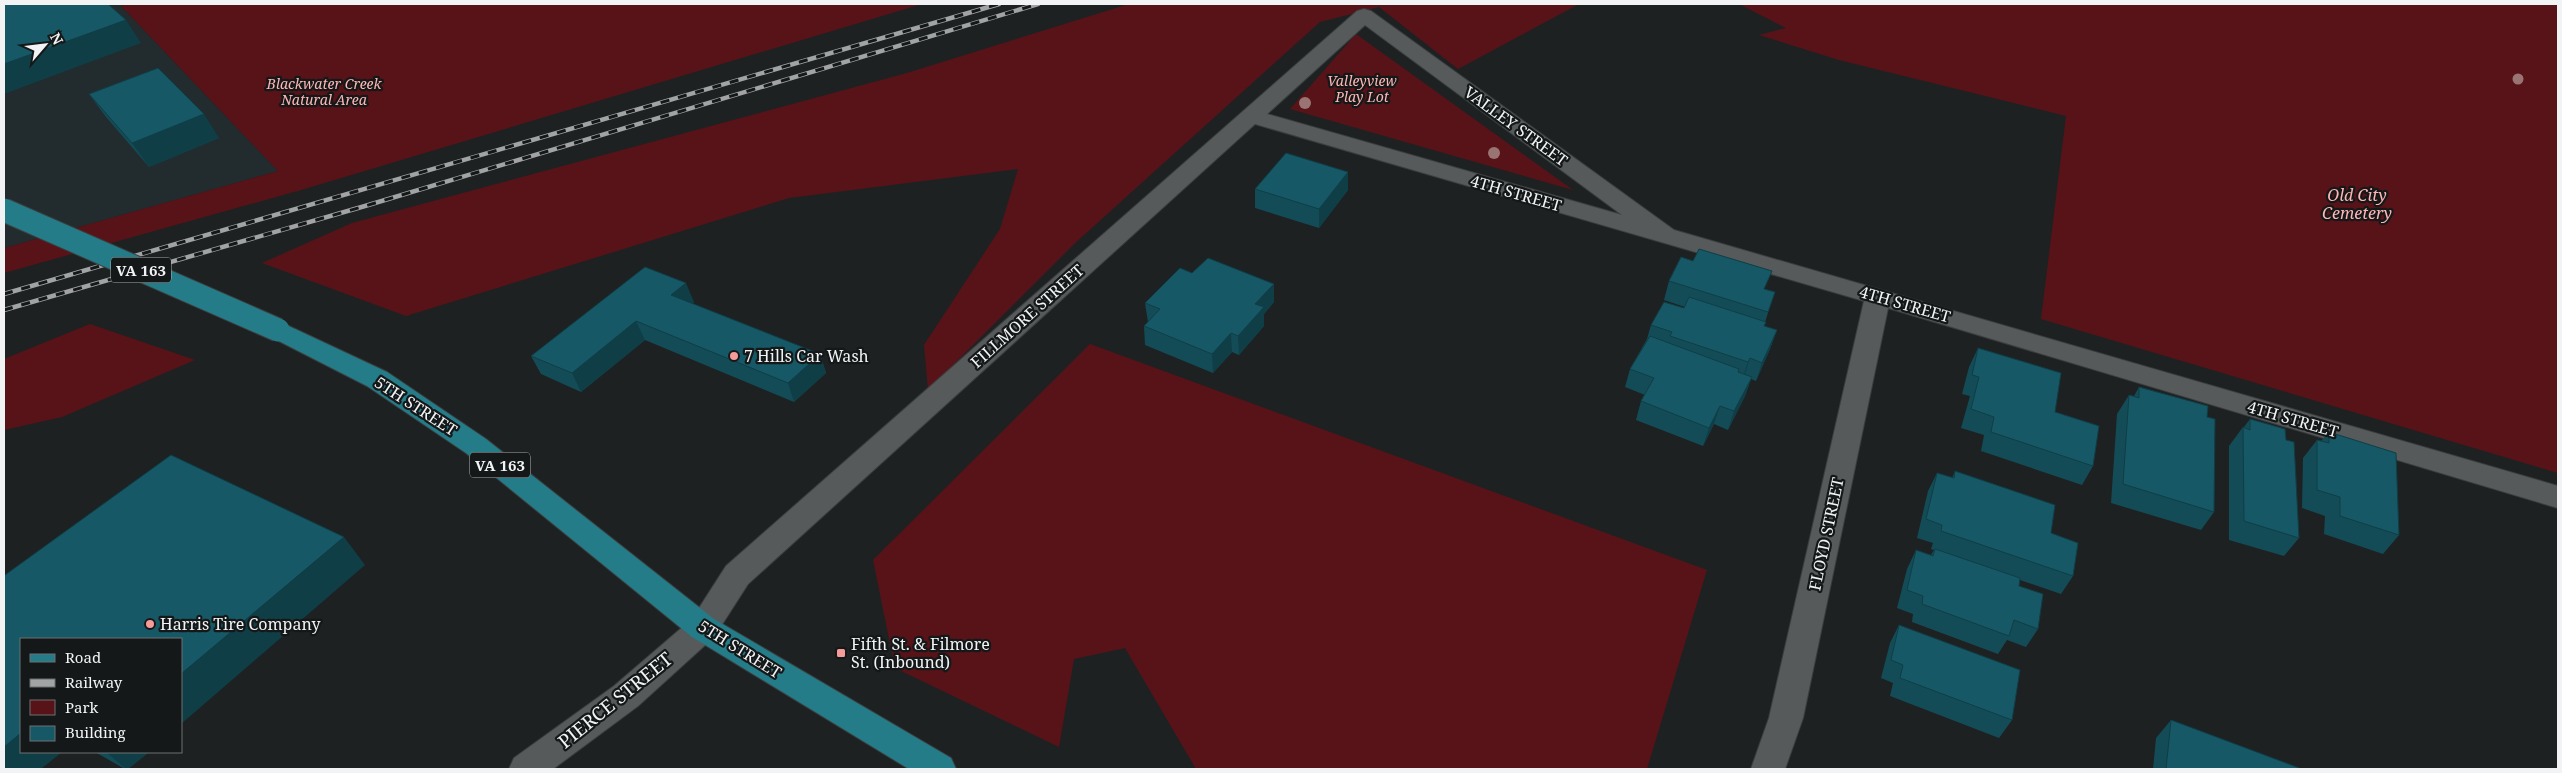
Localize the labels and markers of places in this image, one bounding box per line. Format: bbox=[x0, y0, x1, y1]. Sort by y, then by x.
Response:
place label: 7 Hills Car Wash bbox=[744, 345, 869, 367]
marker: 7 Hills Car Wash bbox=[728, 350, 740, 362]
place label: Harris Tire Company bbox=[160, 613, 321, 635]
marker: Harris Tire Company bbox=[144, 618, 156, 630]
place label: Fifth St. & Filmore St. (Inbound) bbox=[851, 633, 990, 673]
marker: Fifth St. & Filmore St. (Inbound) bbox=[835, 647, 847, 659]

